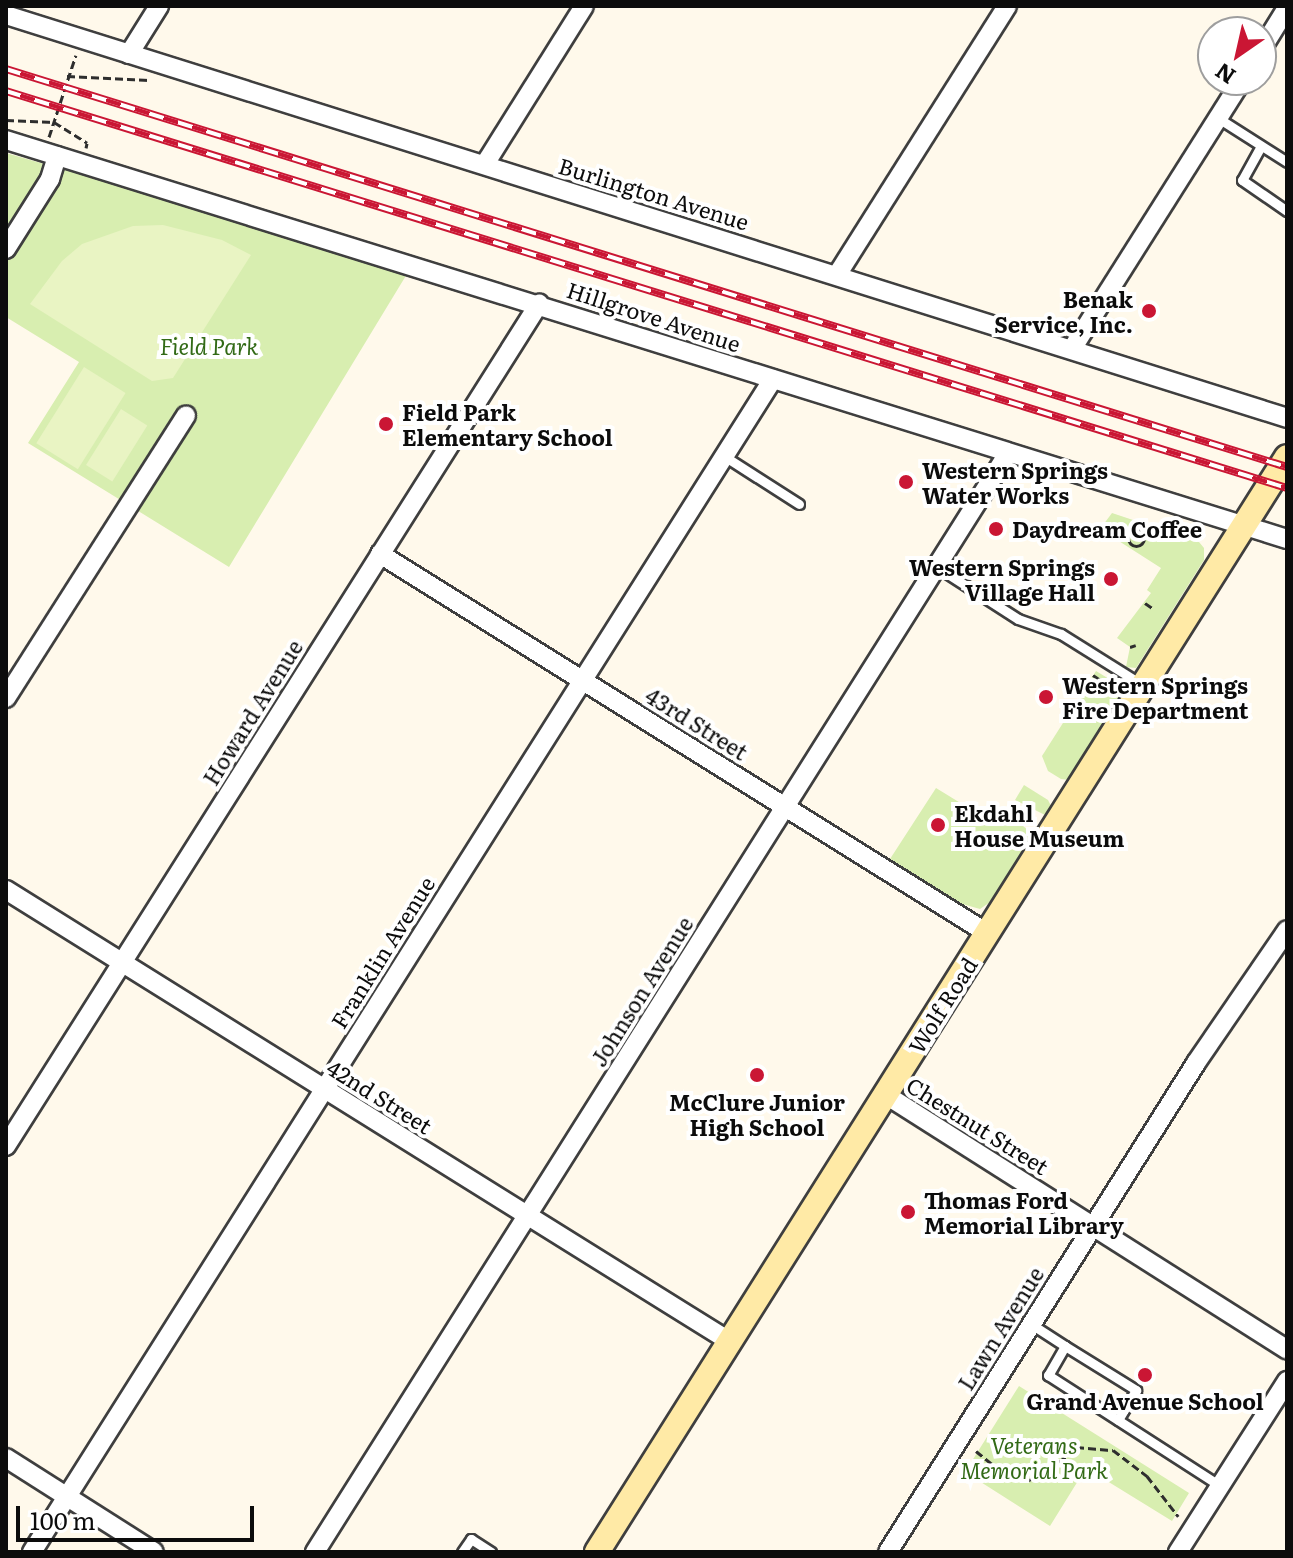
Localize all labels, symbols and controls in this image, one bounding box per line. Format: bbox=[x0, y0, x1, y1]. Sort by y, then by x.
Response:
north arrow bbox=[1197, 16, 1277, 96]
text: N bbox=[1208, 56, 1241, 93]
street label: Burlington Avenue bbox=[556, 151, 752, 235]
street label: Hillgrove Avenue bbox=[564, 275, 744, 357]
place label: Benak Service, Inc. bbox=[994, 285, 1133, 336]
marker: Benak Service, Inc. bbox=[1140, 302, 1158, 320]
park label: Field Park bbox=[160, 333, 258, 359]
place label: Field Park Elementary School bbox=[402, 398, 613, 450]
marker: Field Park Elementary School bbox=[377, 415, 395, 433]
place label: Western Springs Water Works bbox=[922, 456, 1108, 508]
marker: Western Springs Water Works bbox=[897, 473, 915, 491]
place label: Daydream Coffee bbox=[1012, 516, 1202, 542]
marker: Daydream Coffee bbox=[987, 520, 1005, 538]
place label: Western Springs Village Hall bbox=[909, 553, 1095, 604]
marker: Western Springs Village Hall bbox=[1102, 570, 1120, 588]
street label: Howard Avenue bbox=[197, 634, 307, 790]
place label: Western Springs Fire Department bbox=[1062, 671, 1248, 722]
street label: 43rd Street bbox=[641, 681, 753, 765]
marker: Western Springs Fire Department bbox=[1037, 688, 1055, 706]
place label: Ekdahl House Museum bbox=[954, 799, 1124, 850]
marker: Ekdahl House Museum bbox=[929, 816, 947, 834]
street label: Franklin Avenue bbox=[325, 871, 439, 1033]
street label: Johnson Avenue bbox=[584, 911, 698, 1071]
street label: Wolf Road bbox=[902, 952, 982, 1058]
street label: 42nd Street bbox=[323, 1053, 437, 1139]
marker: McClure Junior High School bbox=[748, 1066, 766, 1084]
street label: Chestnut Street bbox=[902, 1071, 1054, 1179]
place label: McClure Junior High School bbox=[669, 1088, 845, 1140]
place label: Thomas Ford Memorial Library bbox=[924, 1186, 1124, 1238]
marker: Thomas Ford Memorial Library bbox=[899, 1203, 917, 1221]
street label: Lawn Avenue bbox=[952, 1262, 1048, 1394]
marker: Grand Avenue School bbox=[1136, 1366, 1154, 1384]
place label: Grand Avenue School bbox=[1026, 1388, 1264, 1414]
park label: Veterans Memorial Park bbox=[960, 1431, 1108, 1482]
scale bar bbox=[20, 1490, 258, 1540]
text: 100 m bbox=[30, 1502, 96, 1537]

